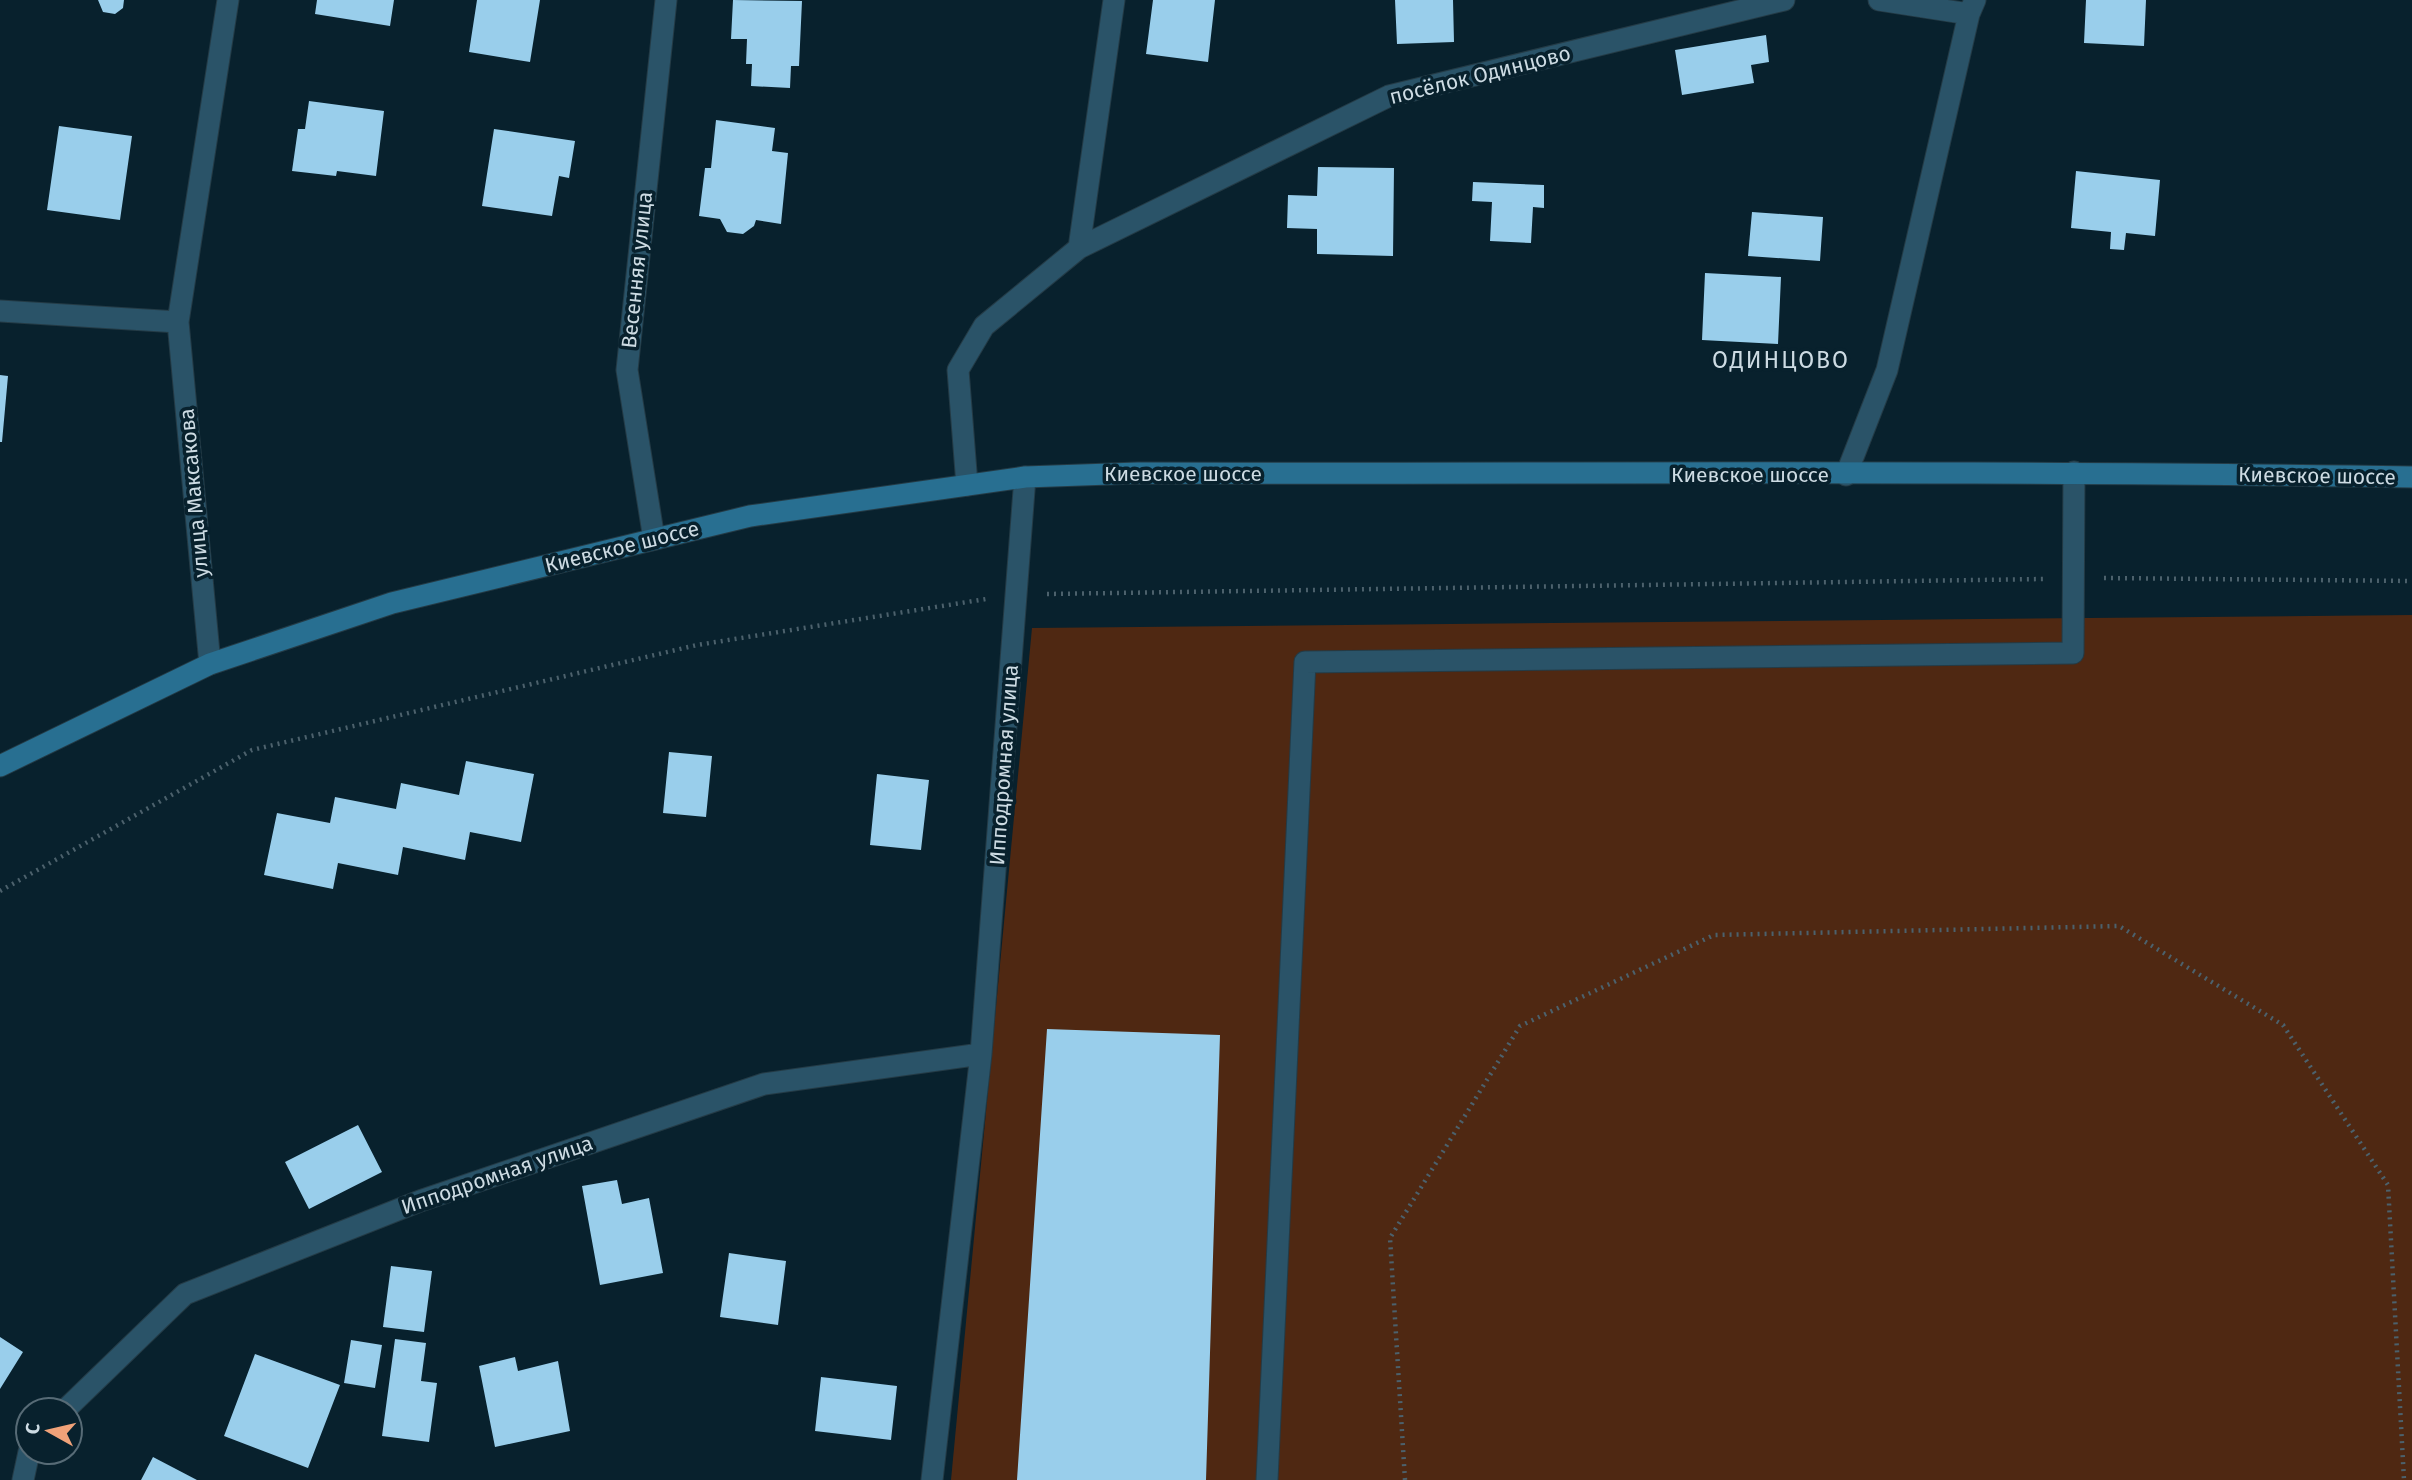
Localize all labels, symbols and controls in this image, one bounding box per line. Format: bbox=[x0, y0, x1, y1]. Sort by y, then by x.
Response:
street label: посёлок Одинцово bbox=[1387, 40, 1573, 110]
street label: Весенняя улица bbox=[616, 190, 658, 350]
district label: ОДИНЦОВО bbox=[1712, 346, 1850, 374]
street label: улица Максакова bbox=[174, 407, 214, 579]
street label: Киевское шоссе bbox=[1104, 461, 1262, 487]
street label: Киевское шоссе bbox=[1671, 462, 1829, 488]
street label: Киевское шоссе bbox=[2238, 462, 2396, 490]
street label: Киевское шоссе bbox=[542, 515, 702, 579]
street label: Ипподромная улица bbox=[984, 664, 1024, 866]
street label: Ипподромная улица bbox=[398, 1130, 596, 1220]
north arrow bbox=[14, 1396, 84, 1466]
text: С bbox=[21, 1422, 45, 1436]

